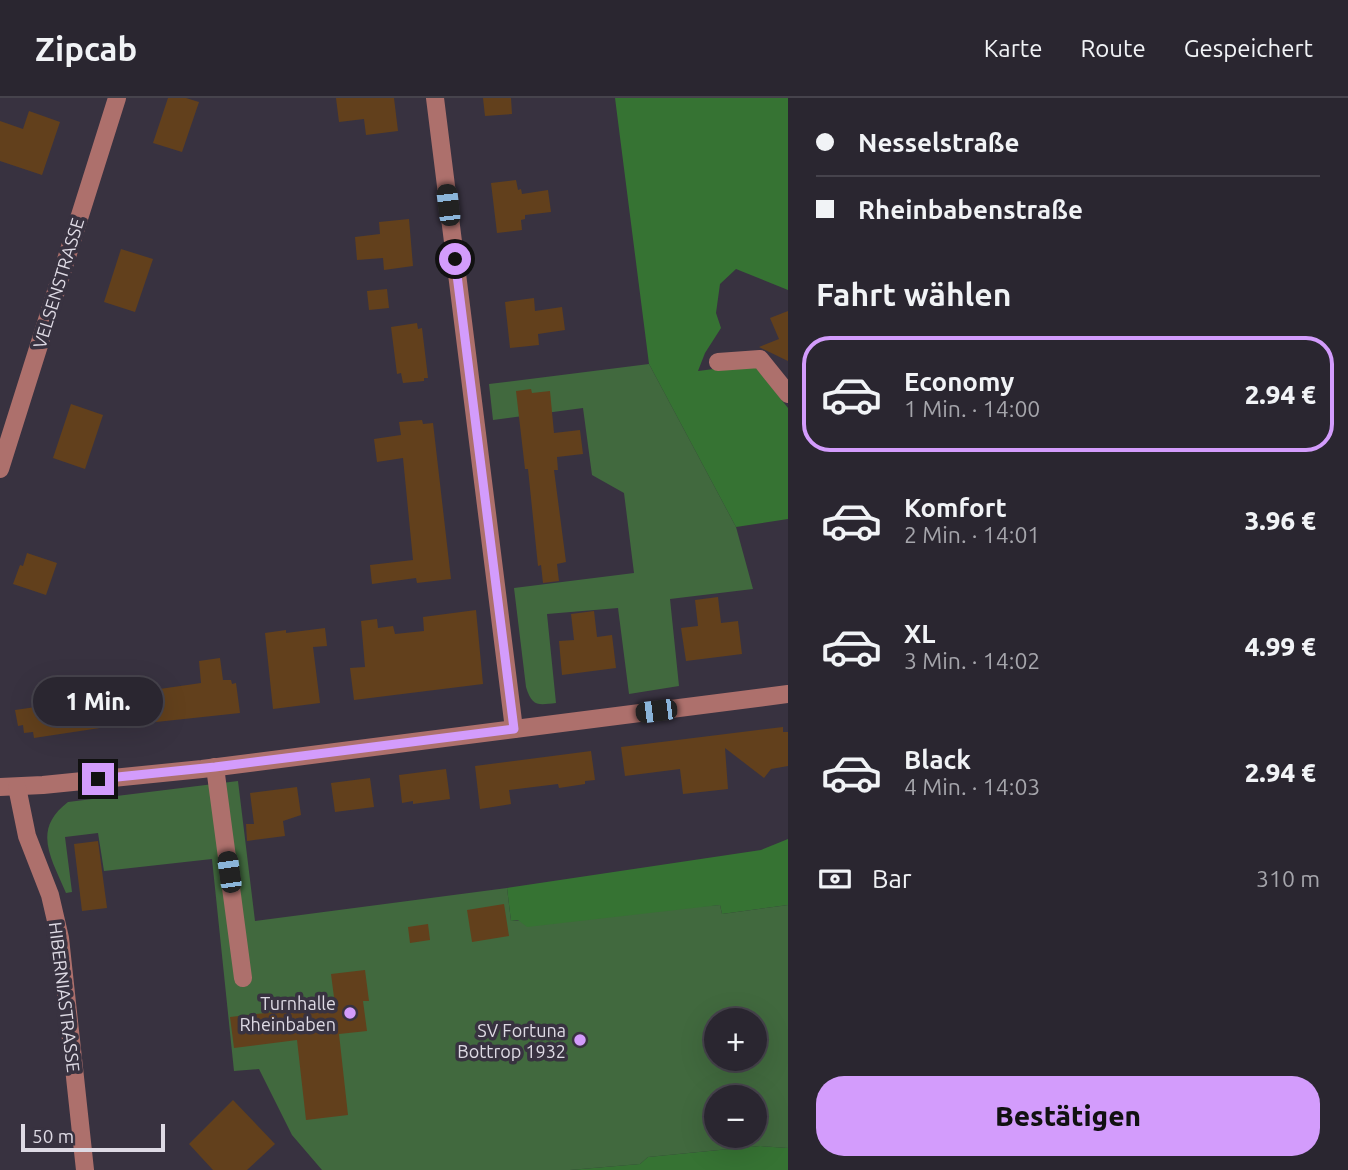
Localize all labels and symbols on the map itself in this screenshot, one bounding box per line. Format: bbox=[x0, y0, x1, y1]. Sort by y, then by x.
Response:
car bbox=[436, 183, 461, 227]
street label: VELSENSTRASSE bbox=[29, 215, 87, 351]
route start bbox=[439, 243, 471, 275]
callout: 1 Min. bbox=[33, 678, 163, 726]
car bbox=[634, 698, 679, 724]
route end bbox=[82, 763, 114, 795]
car bbox=[216, 850, 243, 894]
street label: HIBERNIASTRASSE bbox=[46, 921, 84, 1073]
place label: Turnhalle Rheinbaben bbox=[239, 993, 336, 1034]
marker: Turnhalle Rheinbaben bbox=[342, 1005, 358, 1021]
place label: SV Fortuna Bottrop 1932 bbox=[457, 1020, 566, 1061]
marker: SV Fortuna Bottrop 1932 bbox=[572, 1032, 588, 1048]
scale bar bbox=[21, 1121, 164, 1153]

